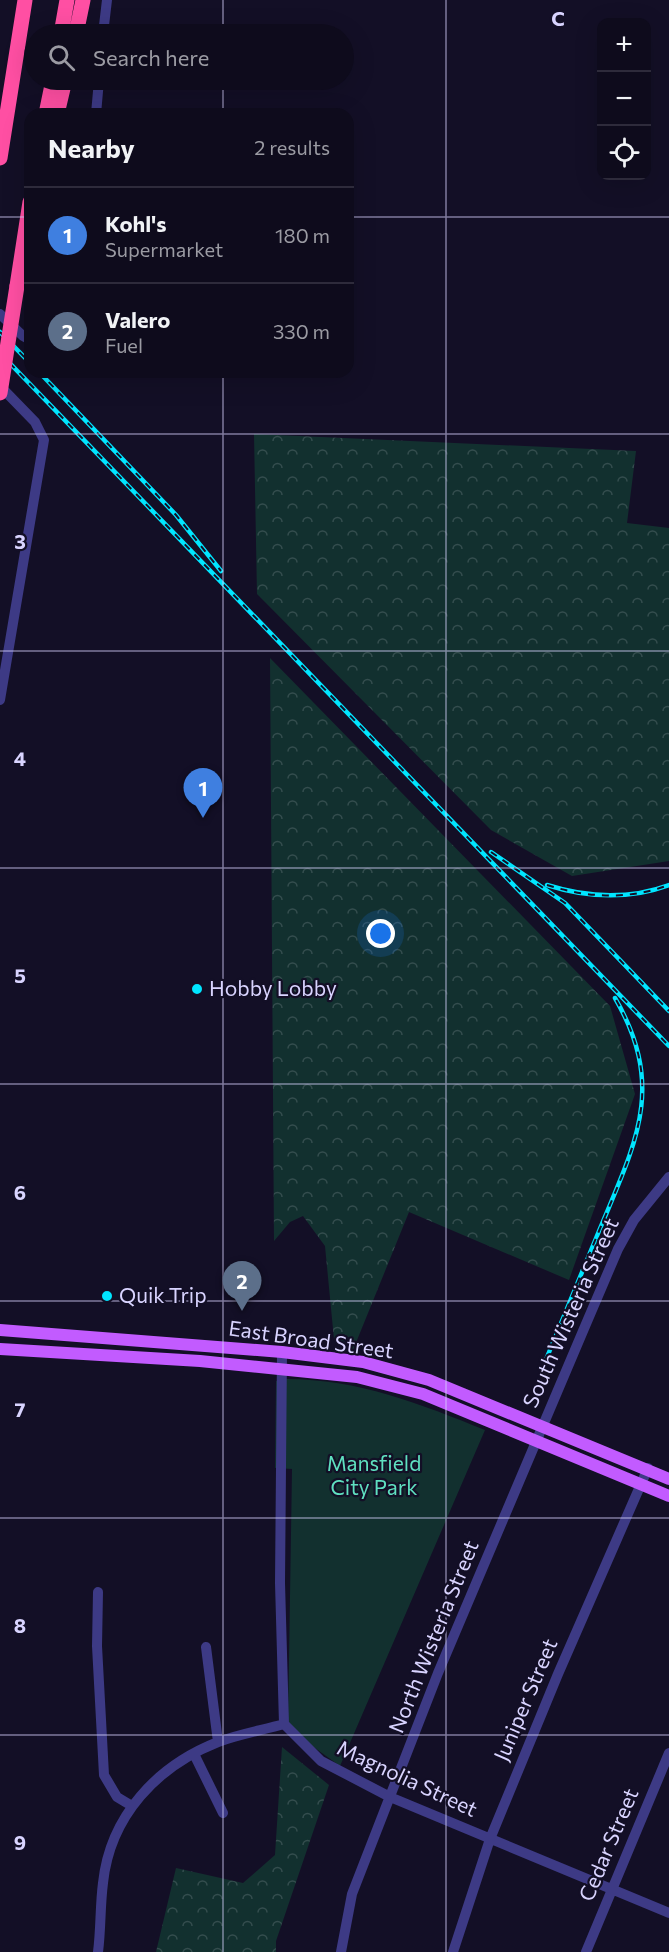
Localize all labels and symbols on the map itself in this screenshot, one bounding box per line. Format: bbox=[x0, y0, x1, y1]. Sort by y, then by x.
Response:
text: C bbox=[551, 6, 565, 30]
text: 3 bbox=[14, 529, 26, 553]
text: 4 bbox=[14, 746, 26, 770]
pin: 1 bbox=[184, 768, 222, 818]
your location bbox=[366, 919, 395, 948]
text: 5 bbox=[14, 963, 26, 987]
place label: Hobby Lobby bbox=[209, 975, 337, 1000]
marker: Hobby Lobby bbox=[190, 982, 204, 996]
text: 6 bbox=[14, 1180, 26, 1204]
street label: South Wisteria Street bbox=[516, 1214, 623, 1411]
pin: 2 bbox=[222, 1262, 262, 1311]
place label: Quik Trip bbox=[119, 1282, 207, 1307]
marker: Quik Trip bbox=[100, 1289, 114, 1303]
street label: East Broad Street bbox=[227, 1315, 395, 1362]
text: 7 bbox=[15, 1397, 26, 1421]
park label: Mansfield City Park bbox=[327, 1450, 421, 1499]
street label: North Wisteria Street bbox=[383, 1537, 483, 1736]
text: 8 bbox=[14, 1613, 26, 1637]
street label: Juniper Street bbox=[488, 1634, 562, 1764]
street label: Magnolia Street bbox=[334, 1734, 482, 1821]
street label: Cedar Street bbox=[573, 1784, 643, 1905]
text: 9 bbox=[14, 1830, 26, 1854]

